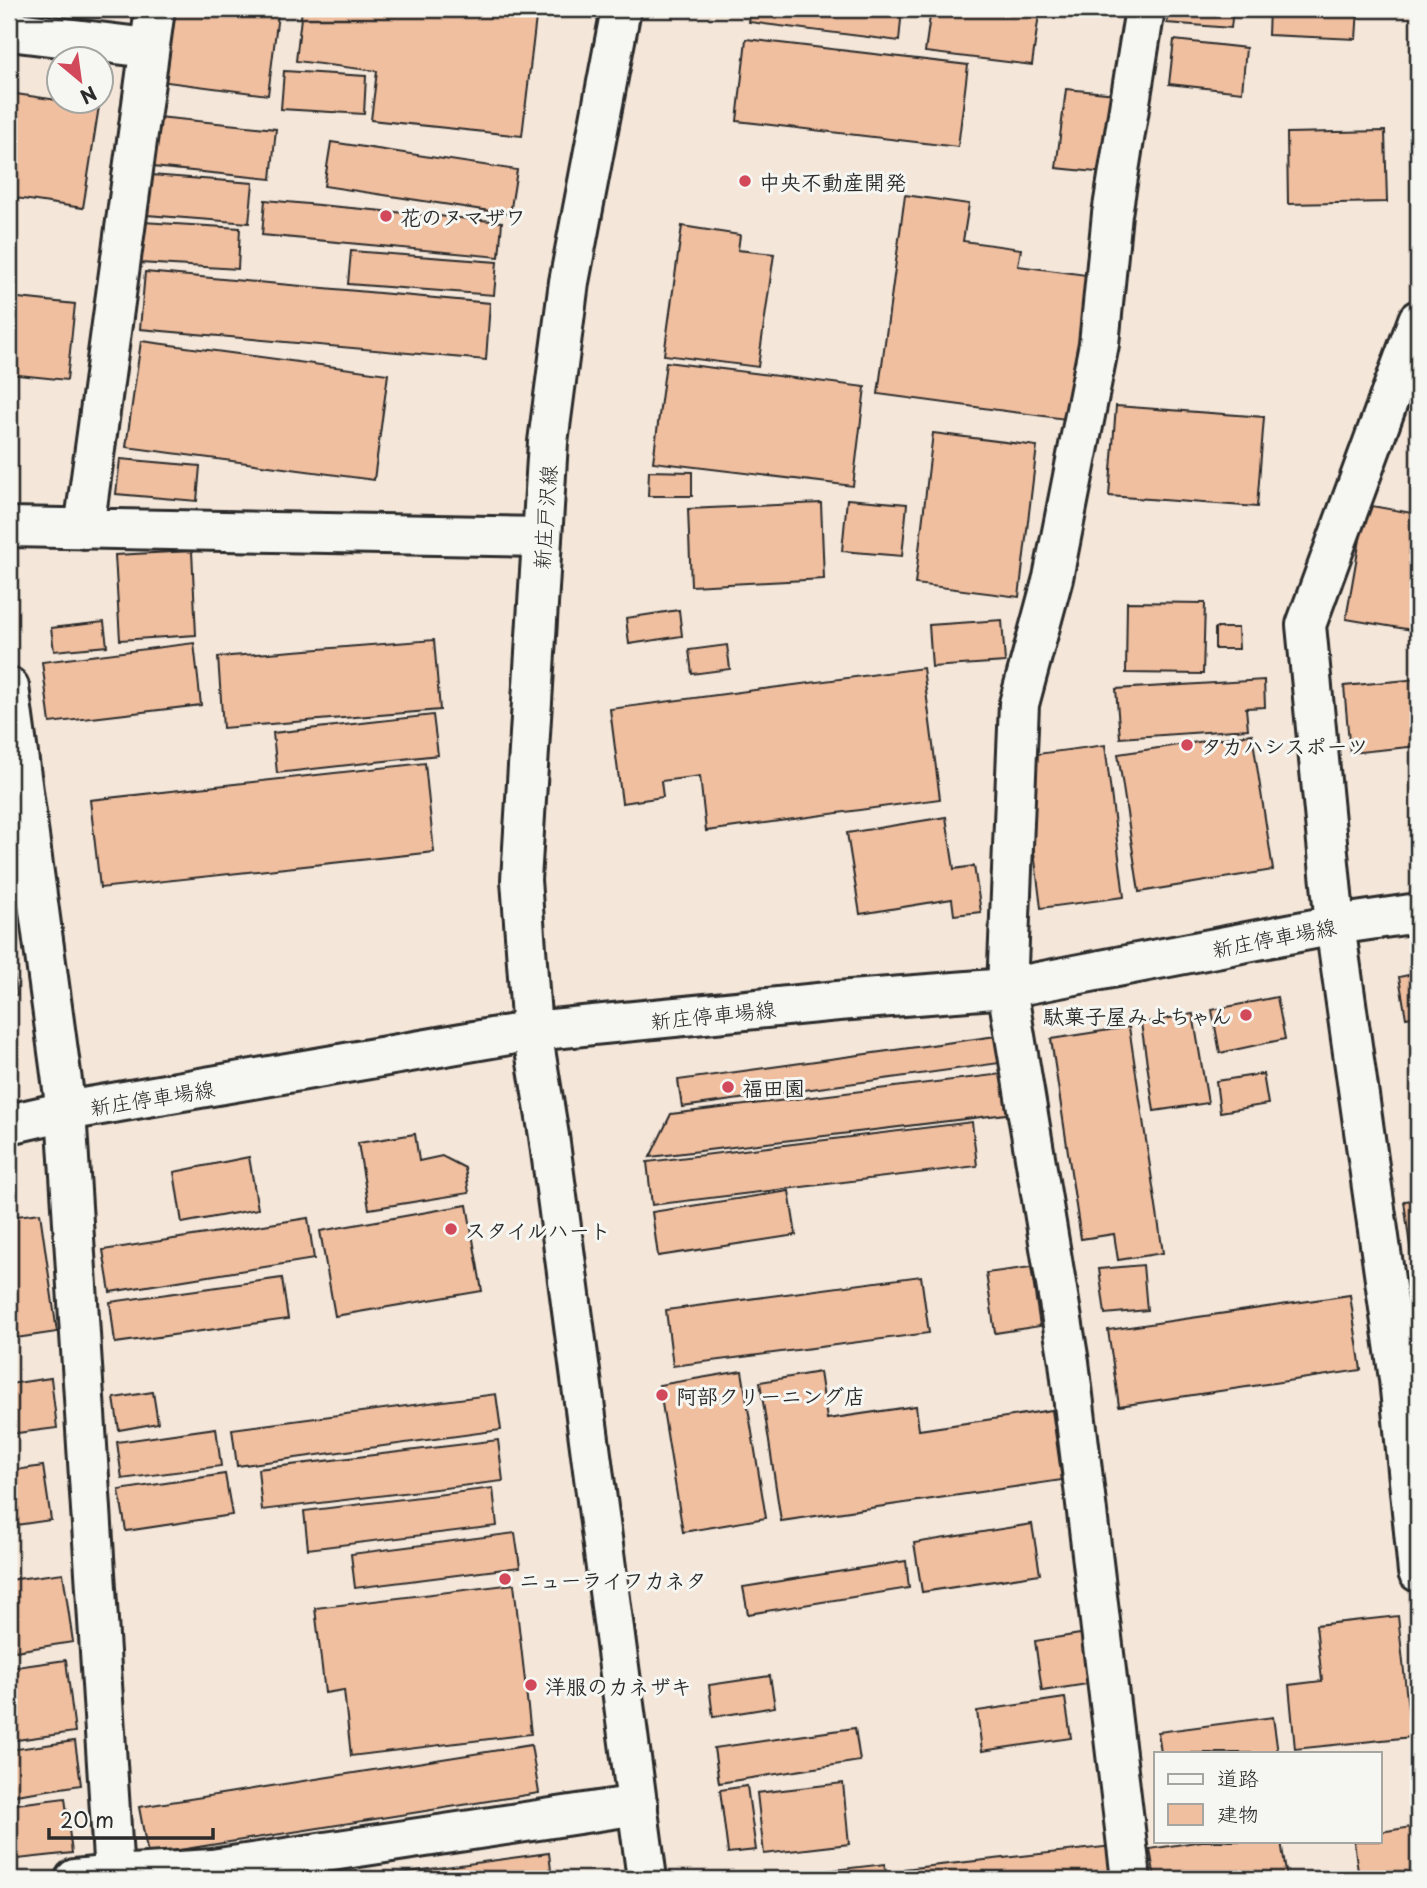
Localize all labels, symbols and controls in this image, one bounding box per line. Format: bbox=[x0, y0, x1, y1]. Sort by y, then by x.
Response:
north arrow bbox=[46, 46, 116, 116]
text: N bbox=[75, 80, 102, 112]
place label: 中央不動産開発 bbox=[759, 165, 906, 197]
marker: 中央不動産開発 bbox=[737, 173, 753, 189]
place label: 花のヌマザワ bbox=[400, 200, 526, 232]
marker: 花のヌマザワ bbox=[378, 208, 394, 224]
street label: 新庄戸沢線 bbox=[524, 464, 564, 570]
place label: タカハシスポーツ bbox=[1201, 729, 1368, 761]
marker: タカハシスポーツ bbox=[1179, 737, 1195, 753]
street label: 新庄停車場線 bbox=[1209, 909, 1339, 965]
street label: 新庄停車場線 bbox=[649, 992, 777, 1036]
place label: 駄菓子屋みよちゃん bbox=[1043, 999, 1232, 1031]
marker: 駄菓子屋みよちゃん bbox=[1238, 1007, 1254, 1023]
street label: 新庄停車場線 bbox=[87, 1071, 217, 1123]
place label: 福田園 bbox=[742, 1071, 805, 1103]
marker: 福田園 bbox=[720, 1079, 736, 1095]
place label: スタイルハート bbox=[465, 1213, 611, 1245]
marker: スタイルハート bbox=[443, 1221, 459, 1237]
place label: 阿部クリーニング店 bbox=[676, 1379, 865, 1411]
marker: 阿部クリーニング店 bbox=[654, 1387, 670, 1403]
place label: ニューライフカネタ bbox=[519, 1563, 707, 1595]
marker: ニューライフカネタ bbox=[497, 1571, 513, 1587]
place label: 洋服のカネザキ bbox=[545, 1669, 692, 1701]
marker: 洋服のカネザキ bbox=[523, 1677, 539, 1693]
legend bbox=[1154, 1752, 1382, 1842]
text: 道路 bbox=[1217, 1761, 1259, 1793]
scale bar bbox=[49, 1797, 214, 1841]
text: 建物 bbox=[1217, 1797, 1259, 1829]
text: 20 m bbox=[60, 1803, 114, 1835]

